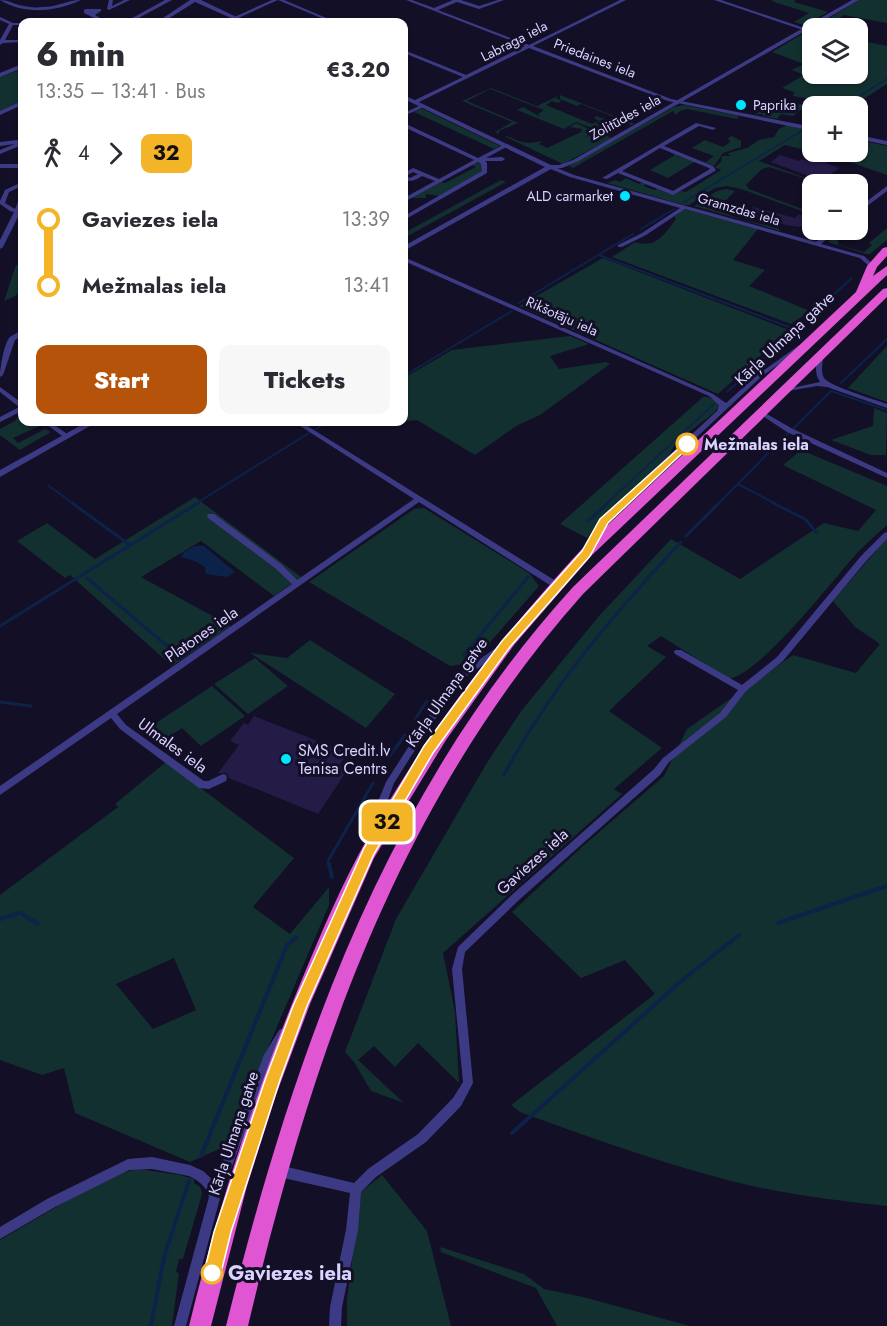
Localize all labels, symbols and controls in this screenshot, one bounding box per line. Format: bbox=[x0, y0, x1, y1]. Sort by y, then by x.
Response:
street label: Labraga iela bbox=[477, 16, 551, 66]
map controls bbox=[802, 18, 868, 240]
button: layers bbox=[802, 18, 868, 84]
text: 6 min bbox=[36, 31, 125, 78]
street label: Priedaines iela bbox=[551, 33, 639, 83]
text: €3.20 bbox=[326, 53, 390, 85]
text: 13:35 – 13:41 · Bus bbox=[36, 77, 205, 106]
street label: Zolitūdes iela bbox=[586, 89, 664, 145]
place label: Paprika bbox=[753, 95, 796, 115]
button: + bbox=[802, 96, 868, 162]
marker: Paprika bbox=[734, 98, 748, 112]
icon: walk bbox=[36, 137, 69, 170]
icon: forward bbox=[99, 137, 132, 170]
text: 32 bbox=[153, 138, 180, 168]
text: 4 bbox=[78, 139, 90, 168]
button: − bbox=[802, 174, 868, 240]
place label: ALD carmarket bbox=[527, 186, 614, 206]
street label: Gramzdas iela bbox=[695, 188, 783, 230]
marker: ALD carmarket bbox=[618, 189, 632, 203]
text: Gaviezes iela bbox=[82, 203, 218, 235]
text: 13:39 bbox=[342, 205, 390, 234]
text: Mežmalas iela bbox=[82, 269, 226, 301]
text: 13:41 bbox=[343, 271, 390, 300]
street label: Kārļa Ulmaņa gatve bbox=[729, 286, 839, 391]
street label: Rikšotāju iela bbox=[523, 291, 601, 341]
button: Start bbox=[36, 345, 207, 414]
button: Tickets bbox=[219, 345, 390, 414]
marker: Mežmalas iela bbox=[676, 433, 698, 455]
place label: Mežmalas iela bbox=[704, 433, 809, 456]
street label: Platones iela bbox=[160, 601, 242, 668]
street label: Kārļa Ulmaņa gatve bbox=[400, 633, 493, 752]
street label: Ulmales iela bbox=[133, 712, 212, 778]
place label: SMS Credit.lv Tenisa Centrs bbox=[298, 739, 391, 780]
marker: SMS Credit.lv Tenisa Centrs bbox=[279, 752, 293, 766]
line badge: 32 bbox=[360, 802, 414, 842]
text: 32 bbox=[374, 807, 400, 837]
street label: Gaviezes iela bbox=[491, 823, 573, 900]
street label: Kārļa Ulmaņa gatve bbox=[203, 1068, 264, 1198]
place label: Gaviezes iela bbox=[228, 1259, 352, 1288]
marker: Gaviezes iela bbox=[201, 1262, 223, 1284]

